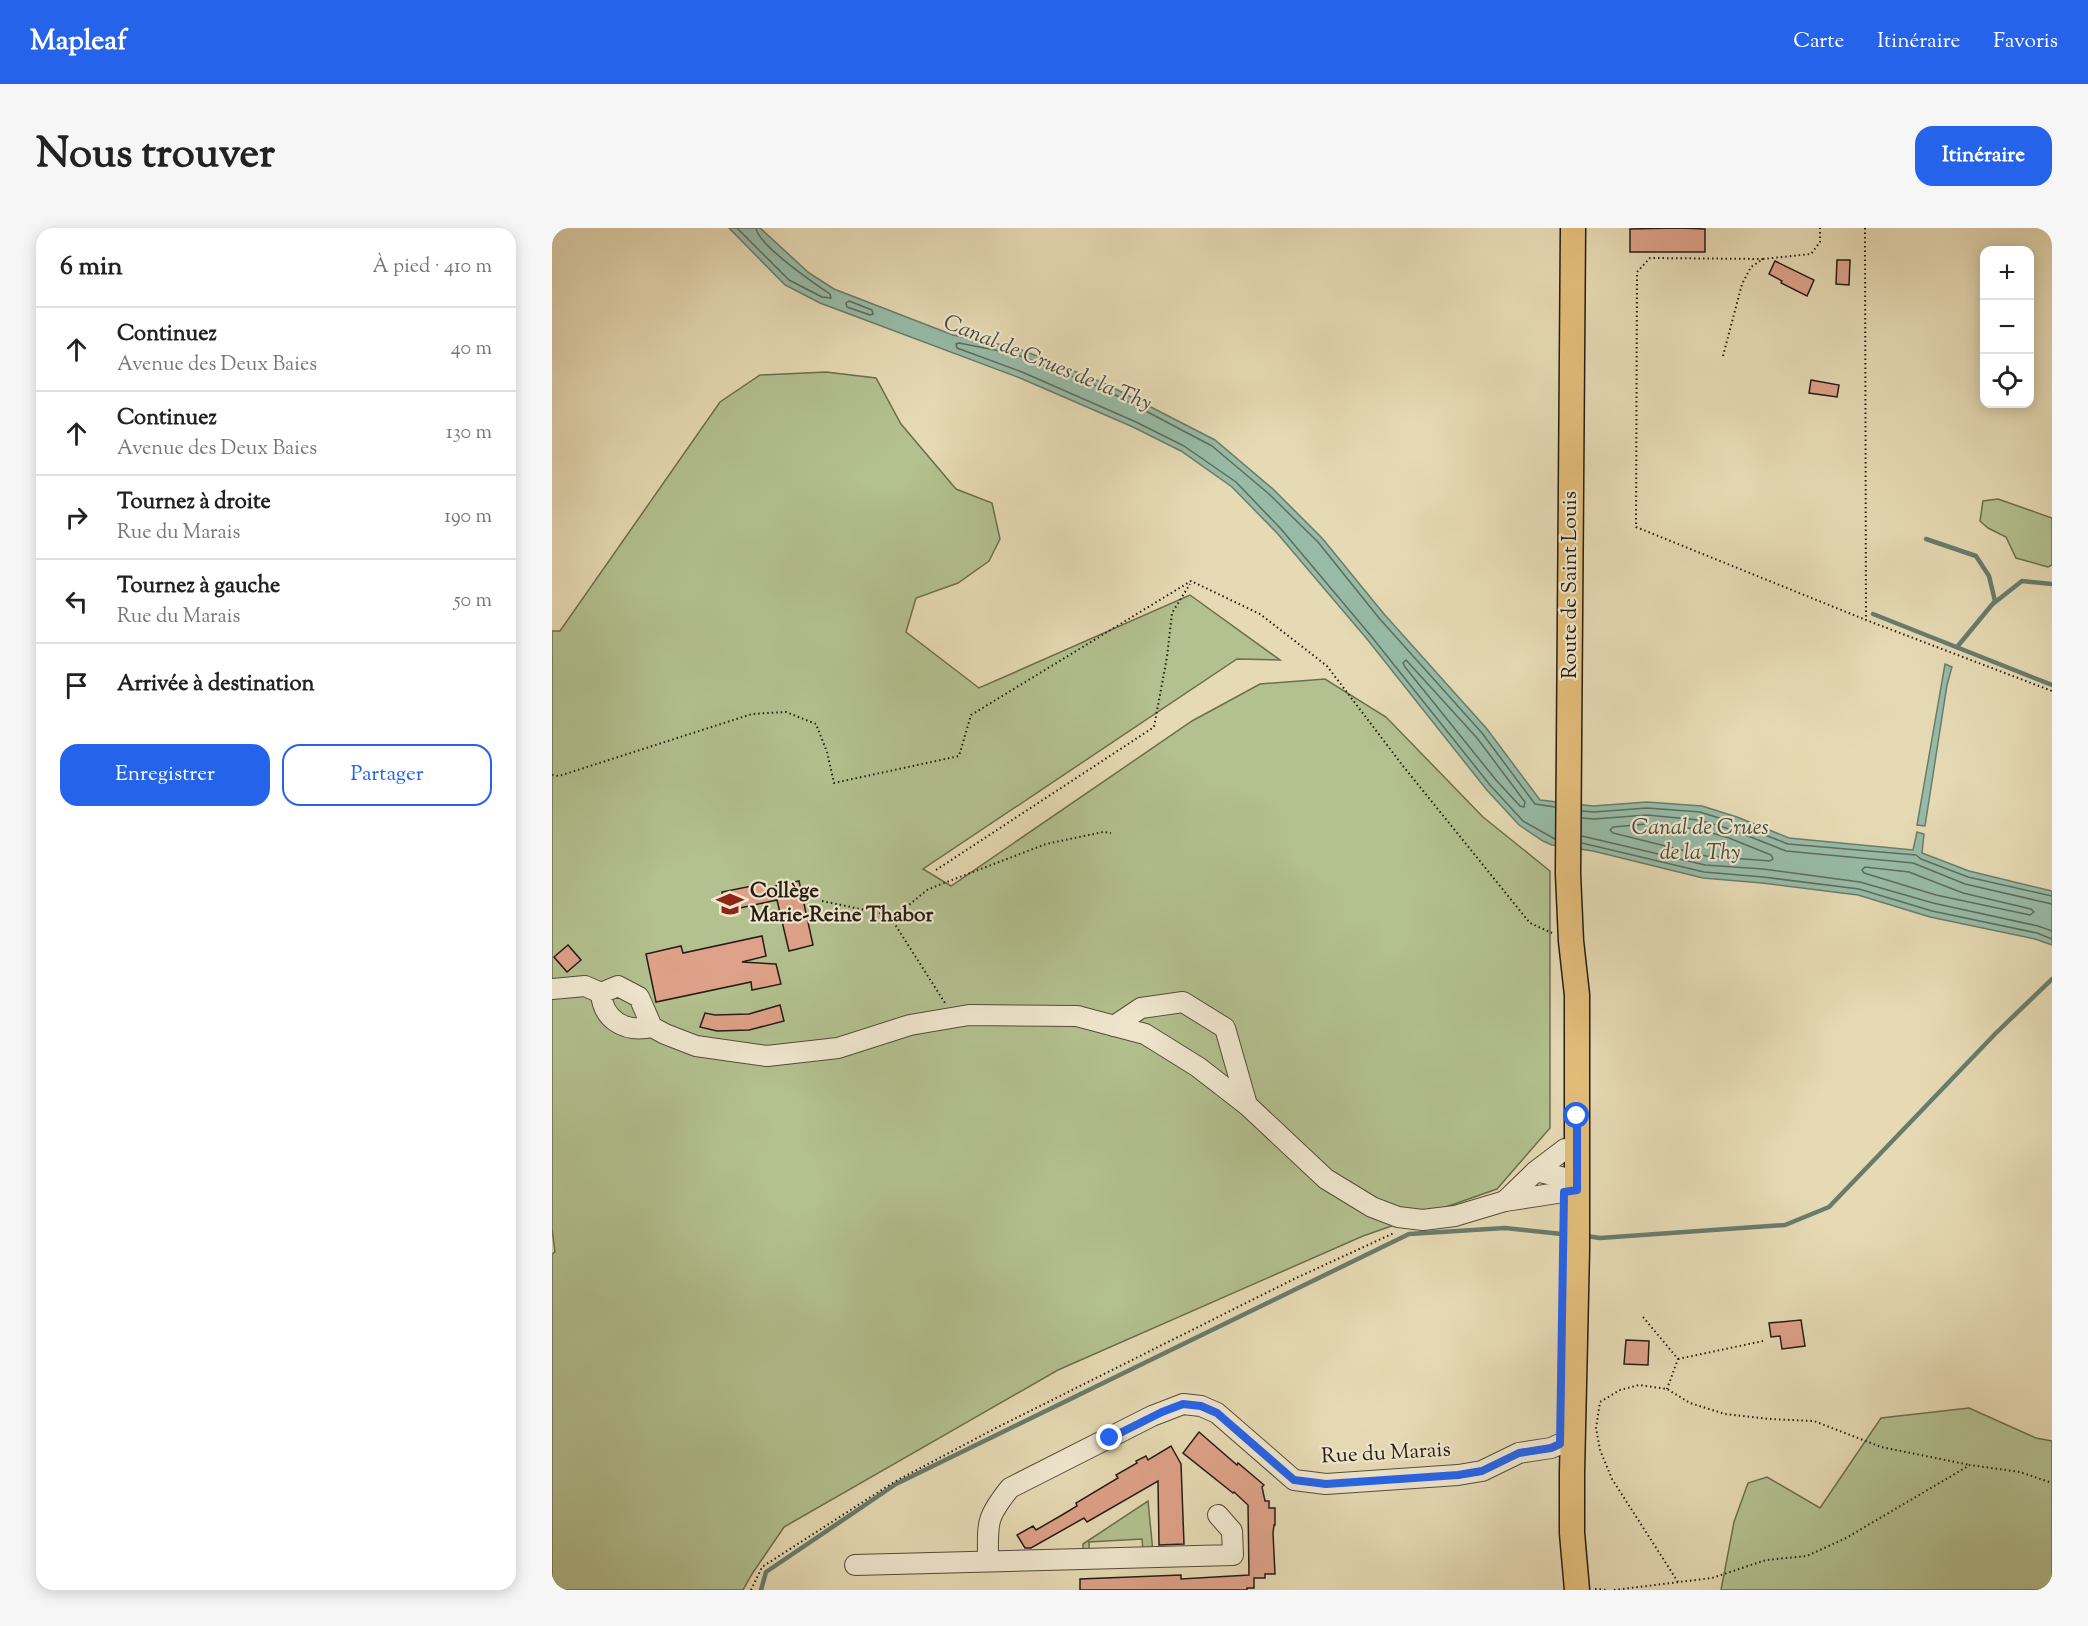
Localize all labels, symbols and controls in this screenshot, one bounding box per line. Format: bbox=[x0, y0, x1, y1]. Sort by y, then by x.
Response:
text: Mapleaf bbox=[30, 22, 127, 62]
text: Carte bbox=[1793, 27, 1844, 57]
text: Itinéraire bbox=[1877, 27, 1960, 57]
text: Favoris bbox=[1993, 27, 2058, 57]
text: Nous trouver bbox=[36, 126, 275, 186]
button: Itinéraire bbox=[1915, 126, 2052, 186]
map controls bbox=[1980, 246, 2034, 408]
button: + bbox=[1980, 246, 2034, 300]
text: 6 min bbox=[60, 249, 123, 286]
text: À pied · 410 m bbox=[373, 253, 492, 282]
button: − bbox=[1980, 300, 2034, 354]
water label: Canal de Crues de la Thy bbox=[938, 308, 1156, 420]
text: Continuez bbox=[117, 319, 217, 351]
icon: ahead bbox=[60, 333, 93, 366]
text: 40 m bbox=[451, 335, 492, 364]
text: Avenue des Deux Baies bbox=[117, 351, 317, 380]
button: locate bbox=[1980, 354, 2034, 408]
text: Continuez bbox=[117, 403, 217, 435]
icon: ahead bbox=[60, 417, 93, 450]
text: 130 m bbox=[446, 419, 492, 448]
text: Avenue des Deux Baies bbox=[117, 435, 317, 464]
text: Tournez à droite bbox=[117, 487, 271, 519]
street label: Route de Saint Louis bbox=[1556, 491, 1586, 679]
icon: right bbox=[60, 501, 93, 534]
text: 190 m bbox=[444, 503, 492, 532]
text: Rue du Marais bbox=[117, 519, 240, 548]
text: Tournez à gauche bbox=[117, 571, 280, 603]
icon: left bbox=[60, 585, 93, 618]
text: 50 m bbox=[454, 587, 492, 616]
text: Rue du Marais bbox=[117, 603, 240, 632]
icon: arrive bbox=[60, 669, 93, 702]
text: Arrivée à destination bbox=[117, 669, 314, 701]
button: Enregistrer bbox=[60, 744, 270, 806]
button: Partager bbox=[282, 744, 492, 806]
water label: Canal de Crues de la Thy bbox=[1631, 813, 1769, 870]
place label: Collège Marie-Reine Thabor bbox=[750, 877, 934, 931]
school or university icon: Collège Marie-Reine Thabor bbox=[715, 889, 745, 919]
route start bbox=[1563, 1102, 1589, 1128]
route end bbox=[1096, 1424, 1122, 1450]
street label: Rue du Marais bbox=[1321, 1436, 1451, 1472]

